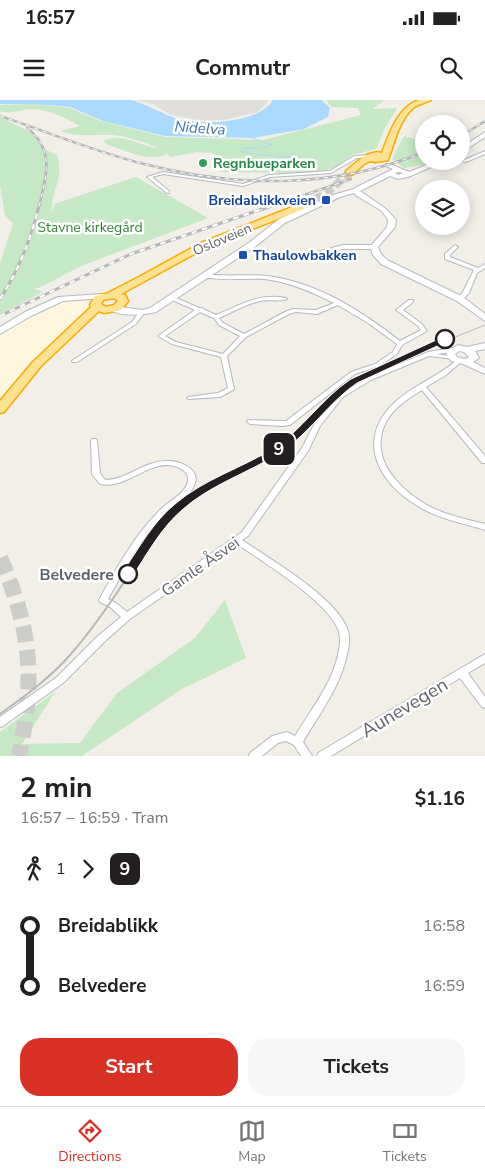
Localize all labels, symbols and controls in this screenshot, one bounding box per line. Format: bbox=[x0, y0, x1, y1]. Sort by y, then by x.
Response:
text: 16:57 bbox=[25, 5, 75, 31]
text: Commutr bbox=[195, 53, 290, 83]
icon: menu bbox=[20, 54, 48, 82]
icon: search bbox=[437, 54, 465, 82]
map controls bbox=[415, 115, 470, 235]
button: locate bbox=[415, 115, 470, 170]
water label: Nidelva bbox=[174, 116, 226, 140]
place label: Regnbueparken bbox=[213, 154, 315, 173]
marker: Regnbueparken bbox=[197, 157, 209, 169]
button: layers bbox=[415, 180, 470, 235]
place label: Breidablikkveien bbox=[208, 191, 316, 210]
marker: Breidablikkveien bbox=[320, 194, 332, 206]
park label: Stavne kirkegård bbox=[37, 218, 143, 237]
street label: Osloveien bbox=[190, 219, 255, 260]
place label: Thaulowbakken bbox=[253, 246, 357, 265]
marker: Thaulowbakken bbox=[237, 249, 249, 261]
unlabelled marker bbox=[435, 329, 455, 349]
line badge: 9 bbox=[263, 433, 295, 465]
text: 9 bbox=[274, 437, 284, 461]
street label: Gamle Åsvei bbox=[157, 532, 244, 602]
place label: Belvedere bbox=[39, 564, 114, 586]
marker: Belvedere bbox=[118, 564, 138, 584]
street label: Aunevegen bbox=[356, 672, 453, 744]
text: 2 min bbox=[20, 769, 92, 807]
text: $1.16 bbox=[415, 786, 465, 812]
text: 16:57 – 16:59 · Tram bbox=[20, 807, 168, 829]
icon: walk bbox=[20, 855, 48, 883]
icon: forward bbox=[74, 855, 102, 883]
text: 9 bbox=[120, 857, 130, 881]
text: 1 bbox=[56, 858, 66, 880]
text: Breidablikk bbox=[58, 913, 158, 939]
text: 16:58 bbox=[423, 915, 465, 937]
text: Belvedere bbox=[58, 973, 147, 999]
text: 16:59 bbox=[423, 975, 465, 997]
button: Start bbox=[20, 1038, 238, 1096]
button: Tickets bbox=[248, 1038, 465, 1096]
tab: Directions bbox=[58, 1117, 121, 1166]
tab: Map bbox=[238, 1117, 266, 1166]
tab: Tickets bbox=[383, 1117, 427, 1166]

